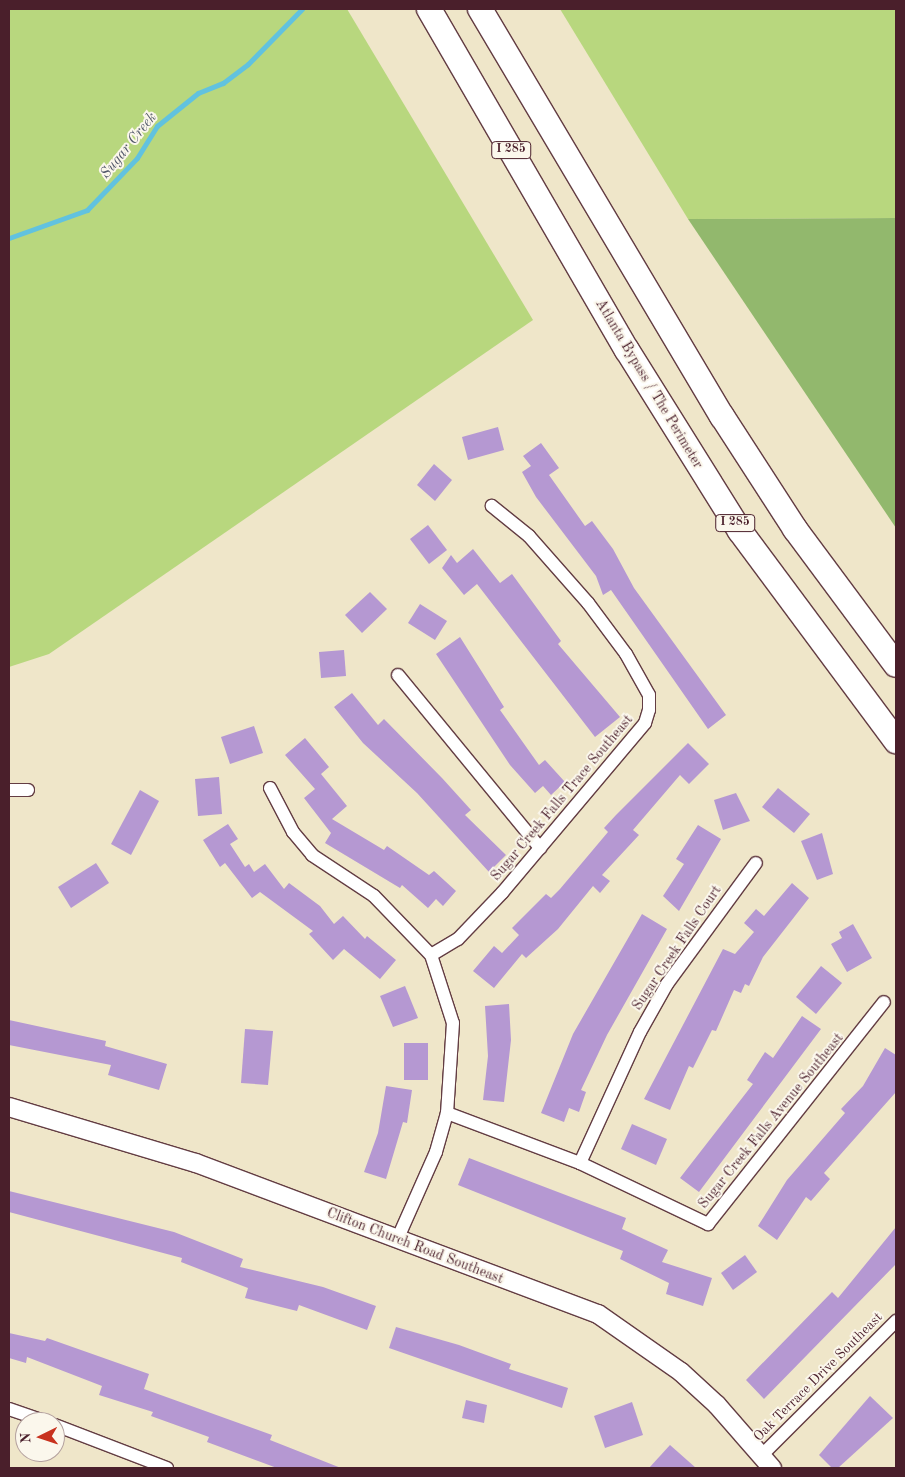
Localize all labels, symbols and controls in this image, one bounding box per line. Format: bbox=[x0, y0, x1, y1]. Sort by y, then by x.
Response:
water label: Sugar Creek bbox=[97, 109, 161, 183]
road number: I 285 bbox=[491, 140, 531, 160]
street label: Atlanta Bypass / The Perimeter bbox=[592, 296, 706, 472]
road number: I 285 bbox=[715, 514, 755, 532]
street label: Sugar Creek Falls Trace Southeast bbox=[488, 712, 636, 884]
street label: Sugar Creek Falls Court bbox=[629, 882, 725, 1014]
street label: Sugar Creek Falls Avenue Southeast bbox=[695, 1030, 847, 1212]
street label: Clifton Church Road Southeast bbox=[324, 1205, 506, 1287]
street label: Oak Terrace Drive Southeast bbox=[750, 1309, 886, 1445]
north arrow bbox=[15, 1412, 65, 1462]
text: N bbox=[19, 1432, 33, 1444]

